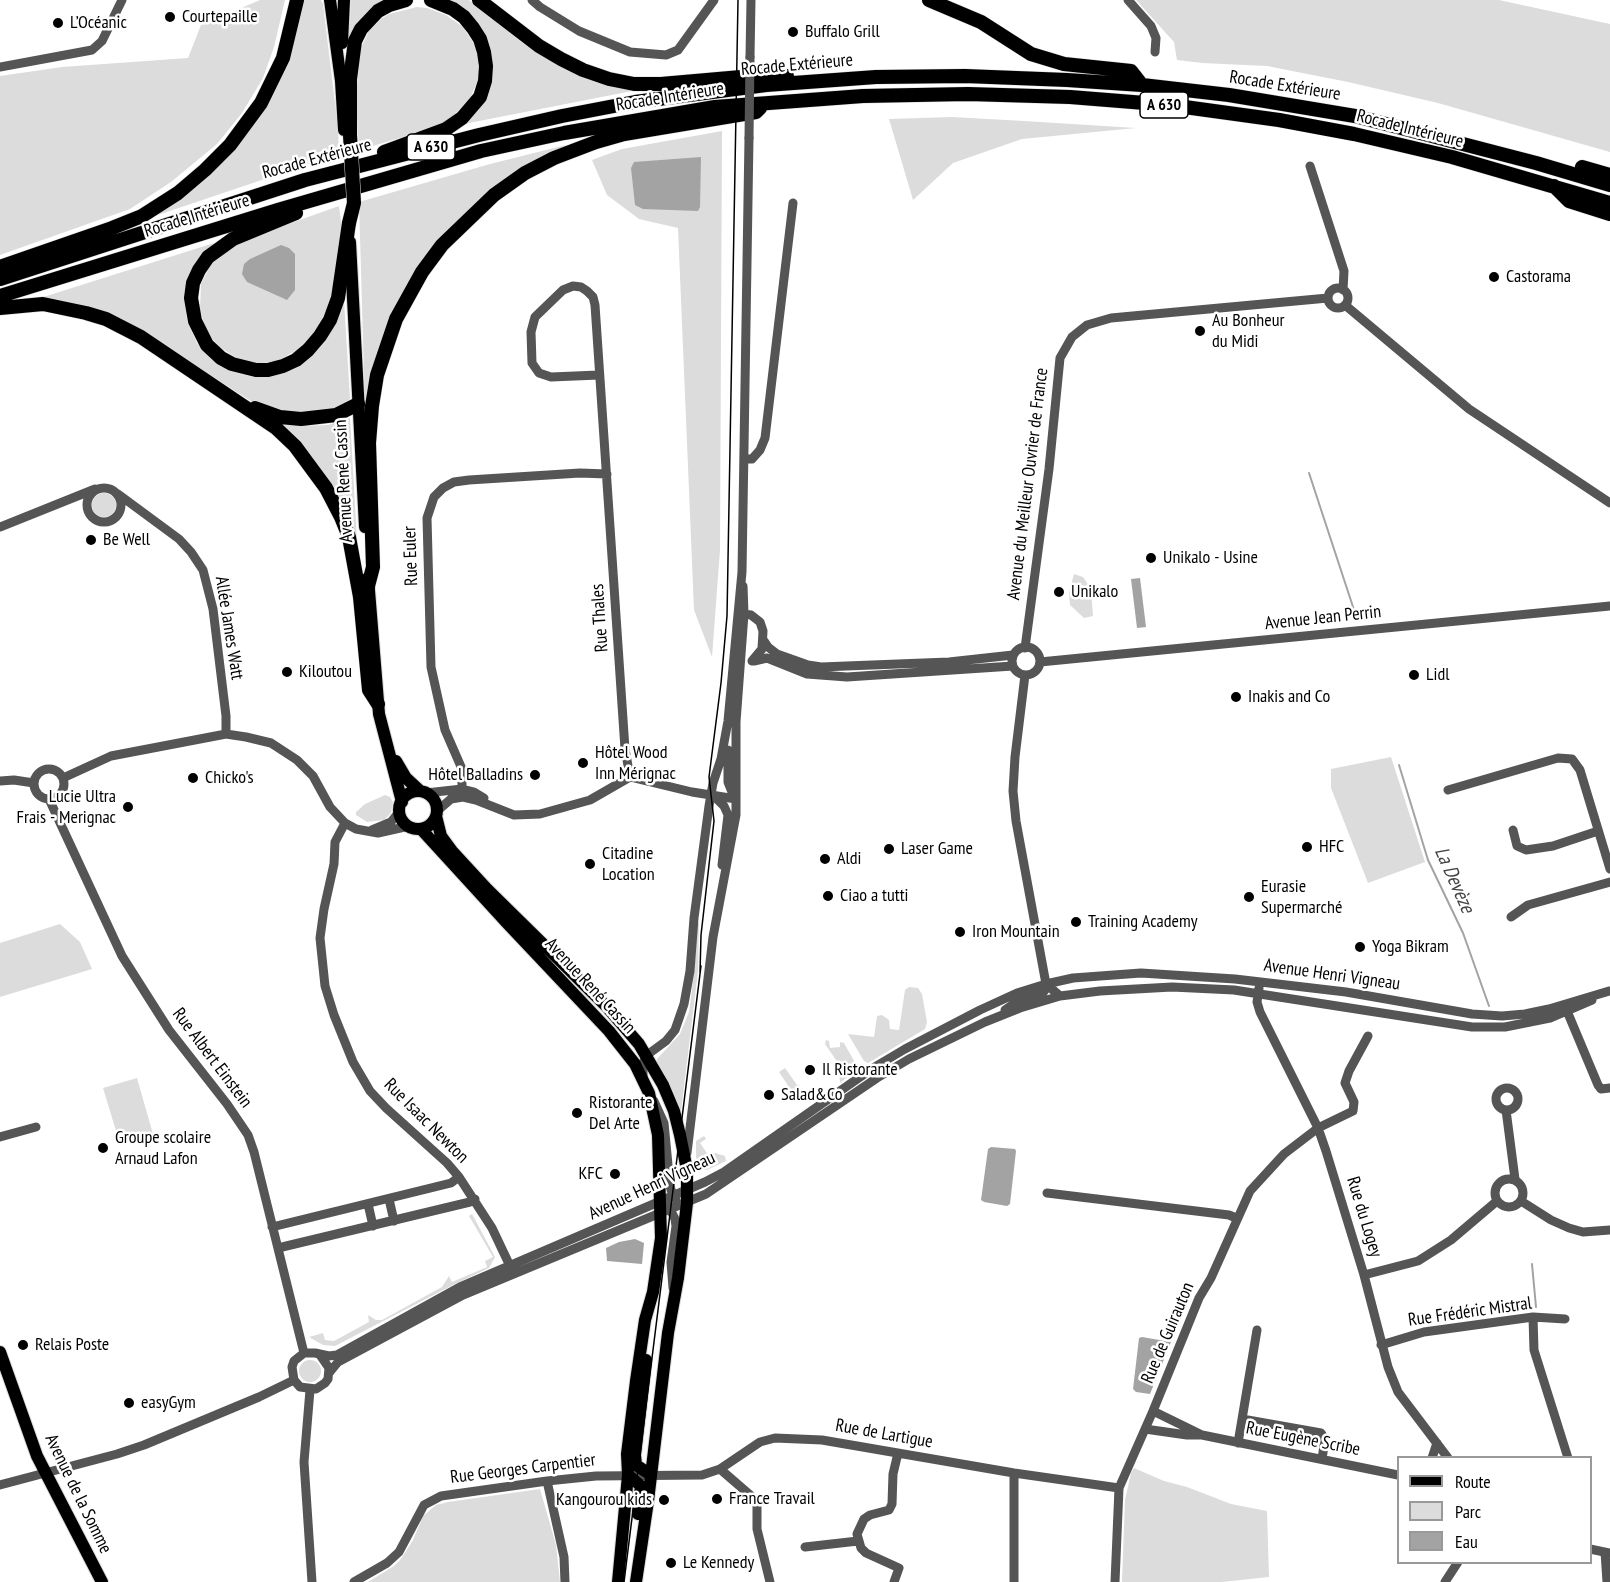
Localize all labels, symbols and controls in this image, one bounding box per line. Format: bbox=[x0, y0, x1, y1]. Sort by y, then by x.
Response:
place label: Courtepaille bbox=[182, 6, 258, 28]
marker: Courtepaille bbox=[163, 10, 177, 24]
place label: L’Océanic bbox=[70, 12, 127, 34]
marker: L’Océanic bbox=[51, 16, 65, 30]
place label: Buffalo Grill bbox=[805, 21, 880, 43]
marker: Buffalo Grill bbox=[786, 25, 800, 39]
street label: Rocade Extérieure bbox=[740, 49, 854, 81]
street label: Rocade Extérieure bbox=[1228, 67, 1342, 105]
street label: Rocade Intérieure bbox=[614, 78, 726, 116]
road number: A 630 bbox=[1140, 92, 1188, 118]
street label: Rocade Intérieure bbox=[1354, 105, 1466, 153]
street label: Rocade Extérieure bbox=[260, 134, 374, 184]
road number: A 630 bbox=[407, 134, 455, 160]
street label: Rocade Intérieure bbox=[142, 190, 252, 242]
place label: Castorama bbox=[1506, 266, 1571, 288]
marker: Castorama bbox=[1487, 270, 1501, 284]
place label: Au Bonheur du Midi bbox=[1212, 310, 1284, 352]
marker: Au Bonheur du Midi bbox=[1193, 324, 1207, 338]
street label: Avenue du Meilleur Ouvrier de France bbox=[1003, 367, 1053, 601]
street label: Avenue René Cassin bbox=[330, 419, 358, 543]
street label: Rue Euler bbox=[399, 526, 423, 586]
place label: Be Well bbox=[103, 529, 150, 551]
marker: Be Well bbox=[84, 533, 98, 547]
place label: Unikalo - Usine bbox=[1163, 547, 1258, 569]
marker: Unikalo - Usine bbox=[1144, 551, 1158, 565]
street label: Allée James Watt bbox=[210, 575, 248, 681]
place label: Unikalo bbox=[1071, 581, 1118, 603]
street label: Rue Thales bbox=[587, 583, 613, 653]
marker: Unikalo bbox=[1052, 585, 1066, 599]
street label: Avenue Jean Perrin bbox=[1264, 601, 1382, 635]
place label: Kiloutou bbox=[299, 661, 352, 683]
place label: Lidl bbox=[1426, 664, 1449, 686]
marker: Kiloutou bbox=[280, 665, 294, 679]
marker: Lidl bbox=[1407, 668, 1421, 682]
place label: Inakis and Co bbox=[1248, 686, 1330, 708]
marker: Inakis and Co bbox=[1229, 690, 1243, 704]
place label: Hôtel Wood Inn Mérignac bbox=[595, 742, 676, 784]
marker: Hôtel Wood Inn Mérignac bbox=[576, 756, 590, 770]
place label: Hôtel Balladins bbox=[428, 764, 523, 786]
place label: Chicko's bbox=[205, 767, 254, 789]
marker: Hôtel Balladins bbox=[528, 768, 542, 782]
marker: Chicko's bbox=[186, 771, 200, 785]
place label: Lucie Ultra Frais - Merignac bbox=[17, 786, 116, 828]
marker: Lucie Ultra Frais - Merignac bbox=[121, 800, 135, 814]
place label: HFC bbox=[1319, 836, 1344, 858]
place label: Laser Game bbox=[901, 838, 973, 860]
marker: HFC bbox=[1300, 840, 1314, 854]
marker: Laser Game bbox=[882, 842, 896, 856]
place label: Citadine Location bbox=[602, 843, 655, 886]
water label: La Devèze bbox=[1429, 843, 1479, 917]
place label: Aldi bbox=[837, 848, 861, 870]
marker: Aldi bbox=[818, 852, 832, 866]
marker: Citadine Location bbox=[583, 857, 597, 871]
place label: Eurasie Supermarché bbox=[1261, 876, 1342, 918]
place label: Ciao a tutti bbox=[840, 885, 909, 907]
marker: Ciao a tutti bbox=[821, 889, 835, 903]
marker: Eurasie Supermarché bbox=[1242, 890, 1256, 904]
place label: Training Academy bbox=[1088, 911, 1197, 933]
marker: Training Academy bbox=[1069, 915, 1083, 929]
place label: Iron Mountain bbox=[972, 921, 1060, 943]
marker: Iron Mountain bbox=[953, 925, 967, 939]
street label: Avenue René Cassin bbox=[540, 934, 640, 1038]
place label: Yoga Bikram bbox=[1372, 936, 1449, 958]
marker: Yoga Bikram bbox=[1353, 940, 1367, 954]
street label: Avenue Henri Vigneau bbox=[1262, 955, 1402, 995]
street label: Rue Albert Einstein bbox=[167, 1004, 257, 1112]
place label: Il Ristorante bbox=[822, 1059, 898, 1081]
marker: Il Ristorante bbox=[803, 1063, 817, 1077]
street label: Rue Isaac Newton bbox=[379, 1074, 473, 1168]
place label: Salad&Co bbox=[781, 1084, 842, 1106]
marker: Salad&Co bbox=[762, 1088, 776, 1102]
place label: Ristorante Del Arte bbox=[589, 1092, 652, 1134]
marker: Ristorante Del Arte bbox=[570, 1106, 584, 1120]
place label: Groupe scolaire Arnaud Lafon bbox=[115, 1127, 211, 1170]
marker: Groupe scolaire Arnaud Lafon bbox=[96, 1141, 110, 1155]
street label: Avenue Henri Vigneau bbox=[585, 1147, 719, 1225]
place label: KFC bbox=[578, 1163, 603, 1185]
marker: KFC bbox=[608, 1167, 622, 1181]
street label: Rue du Logey bbox=[1342, 1174, 1386, 1260]
street label: Rue de Guirauton bbox=[1137, 1279, 1199, 1387]
street label: Rue Frédéric Mistral bbox=[1407, 1293, 1533, 1331]
place label: Relais Poste bbox=[35, 1334, 109, 1356]
marker: Relais Poste bbox=[16, 1338, 30, 1352]
place label: easyGym bbox=[141, 1392, 196, 1414]
marker: easyGym bbox=[122, 1396, 136, 1410]
street label: Rue de Lartigue bbox=[834, 1415, 934, 1453]
street label: Rue Eugène Scribe bbox=[1244, 1417, 1362, 1461]
street label: Avenue de la Somme bbox=[40, 1431, 116, 1557]
street label: Rue Georges Carpentier bbox=[449, 1449, 597, 1489]
legend bbox=[1397, 1456, 1592, 1564]
text: Route bbox=[1455, 1470, 1491, 1493]
place label: France Travail bbox=[729, 1488, 815, 1510]
place label: Kangourou kids bbox=[556, 1489, 652, 1511]
marker: France Travail bbox=[710, 1492, 724, 1506]
marker: Kangourou kids bbox=[657, 1493, 671, 1507]
text: Parc bbox=[1455, 1500, 1481, 1523]
text: Eau bbox=[1455, 1530, 1478, 1553]
place label: Le Kennedy bbox=[683, 1552, 754, 1574]
marker: Le Kennedy bbox=[664, 1556, 678, 1570]

